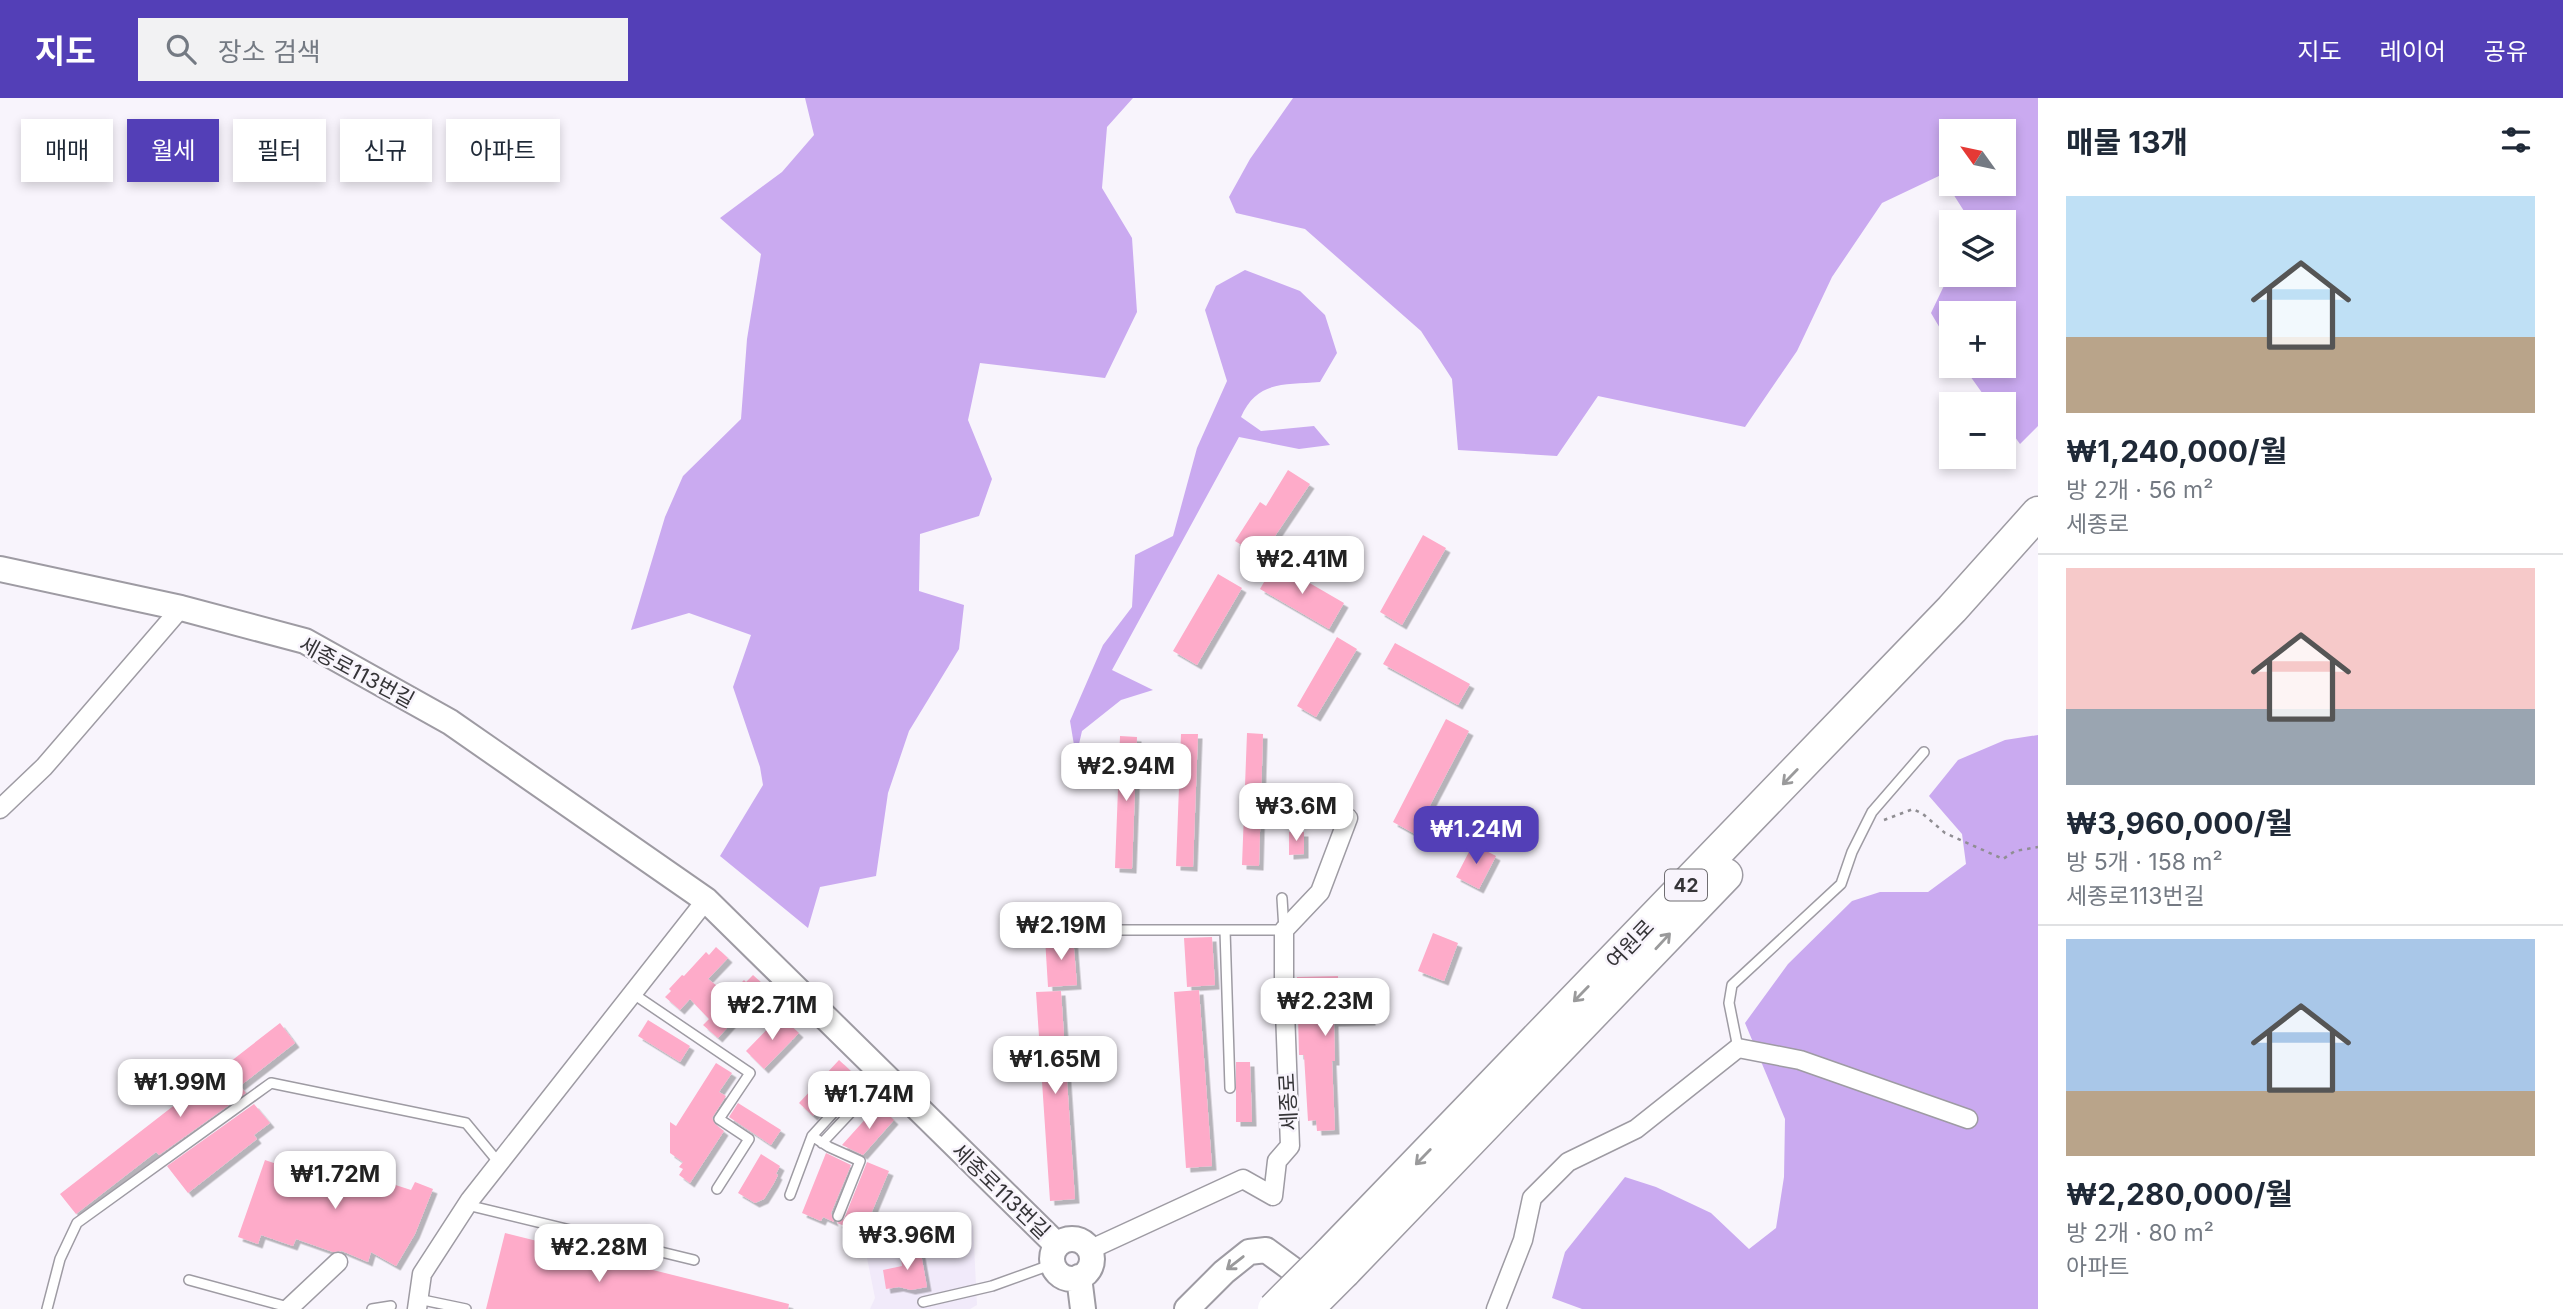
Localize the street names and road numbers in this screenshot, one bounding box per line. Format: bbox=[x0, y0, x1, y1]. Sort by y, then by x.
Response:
street label: 세종로113번길 bbox=[295, 631, 419, 713]
road number: 42 bbox=[1665, 870, 1707, 900]
street label: 여원로 bbox=[1601, 914, 1659, 974]
street label: 세종로 bbox=[1274, 1072, 1302, 1132]
street label: 세종로113번길 bbox=[947, 1138, 1055, 1244]

